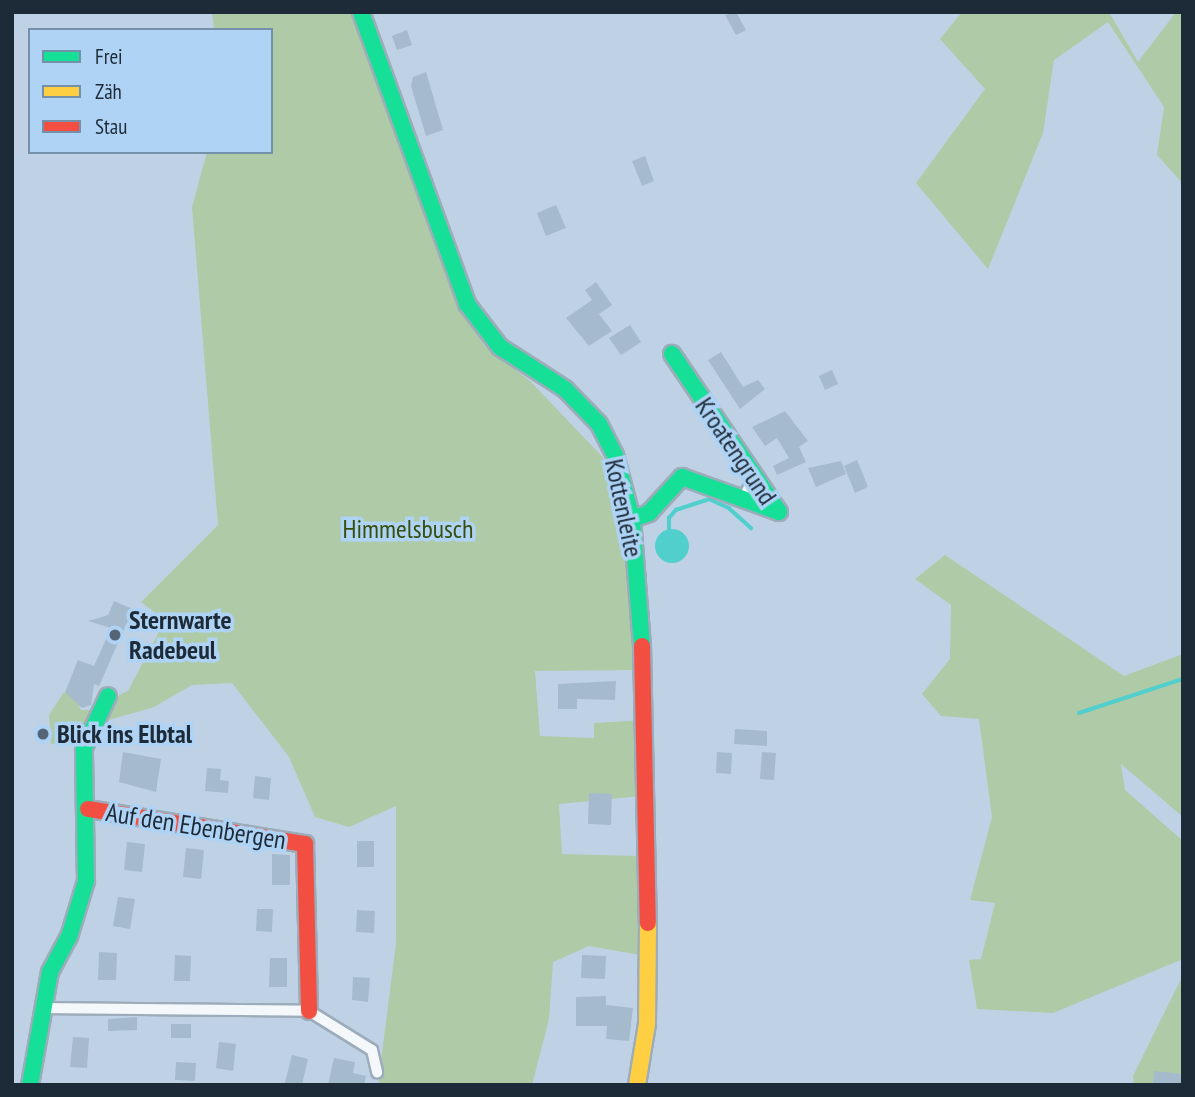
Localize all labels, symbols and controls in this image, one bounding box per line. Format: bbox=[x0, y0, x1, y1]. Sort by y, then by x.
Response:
legend bbox=[28, 28, 273, 154]
text: Frei bbox=[95, 43, 123, 70]
text: Zäh bbox=[95, 78, 122, 105]
text: Stau bbox=[95, 113, 127, 140]
street label: Kroatengrund bbox=[689, 392, 783, 510]
street label: Kottenleite bbox=[598, 456, 650, 560]
park label: Himmelsbusch bbox=[342, 513, 474, 545]
place label: Sternwarte Radebeul bbox=[129, 604, 232, 666]
marker: Sternwarte Radebeul bbox=[107, 627, 123, 643]
place label: Blick ins Elbtal bbox=[57, 718, 193, 750]
marker: Blick ins Elbtal bbox=[35, 726, 51, 742]
street label: Auf den Ebenbergen bbox=[104, 796, 288, 856]

